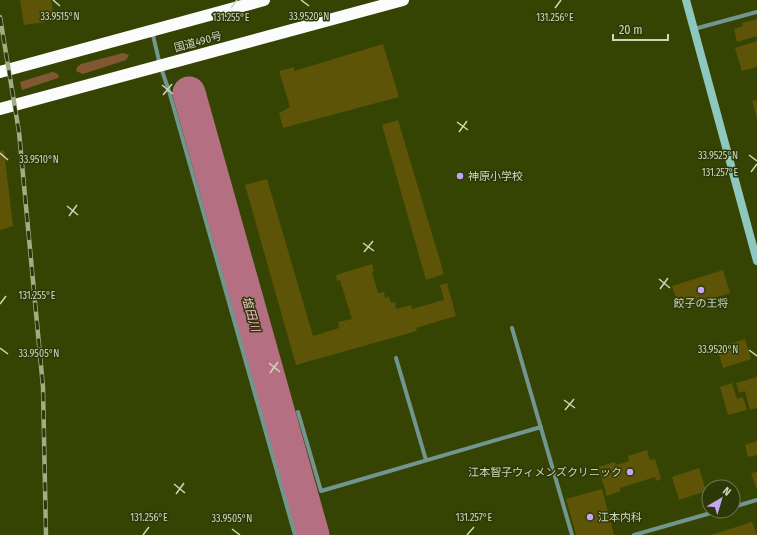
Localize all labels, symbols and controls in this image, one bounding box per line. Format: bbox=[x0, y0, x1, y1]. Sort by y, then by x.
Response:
text: 33.9515°N bbox=[41, 11, 80, 23]
text: 33.9520°N bbox=[289, 11, 329, 23]
text: 131.255°E bbox=[212, 12, 250, 24]
text: 131.256°E bbox=[536, 12, 574, 24]
scale bar bbox=[613, 16, 668, 42]
text: 20 m bbox=[619, 23, 643, 37]
street label: 国道490号 bbox=[173, 29, 223, 55]
text: 33.9525°N bbox=[698, 150, 738, 162]
text: 33.9510°N bbox=[19, 154, 59, 166]
text: 131.257°E bbox=[702, 167, 739, 179]
place label: 神原小学校 bbox=[468, 170, 523, 183]
marker: 神原小学校 bbox=[455, 171, 465, 181]
marker: 餃子の王将 bbox=[696, 285, 706, 295]
text: 131.255°E bbox=[18, 290, 56, 302]
water label: 塩田川 bbox=[239, 295, 263, 335]
place label: 餃子の王将 bbox=[674, 297, 729, 310]
text: 33.9520°N bbox=[698, 344, 738, 356]
text: 33.9505°N bbox=[19, 348, 59, 360]
place label: 江本智子ウィメンズクリニック bbox=[468, 466, 622, 479]
marker: 江本智子ウィメンズクリニック bbox=[625, 467, 635, 477]
north arrow bbox=[701, 479, 741, 519]
text: N bbox=[720, 484, 733, 499]
place label: 江本内科 bbox=[598, 511, 642, 524]
text: 131.256°E bbox=[130, 512, 168, 524]
text: 131.257°E bbox=[456, 512, 493, 524]
marker: 江本内科 bbox=[585, 512, 595, 522]
text: 33.9505°N bbox=[212, 513, 252, 525]

